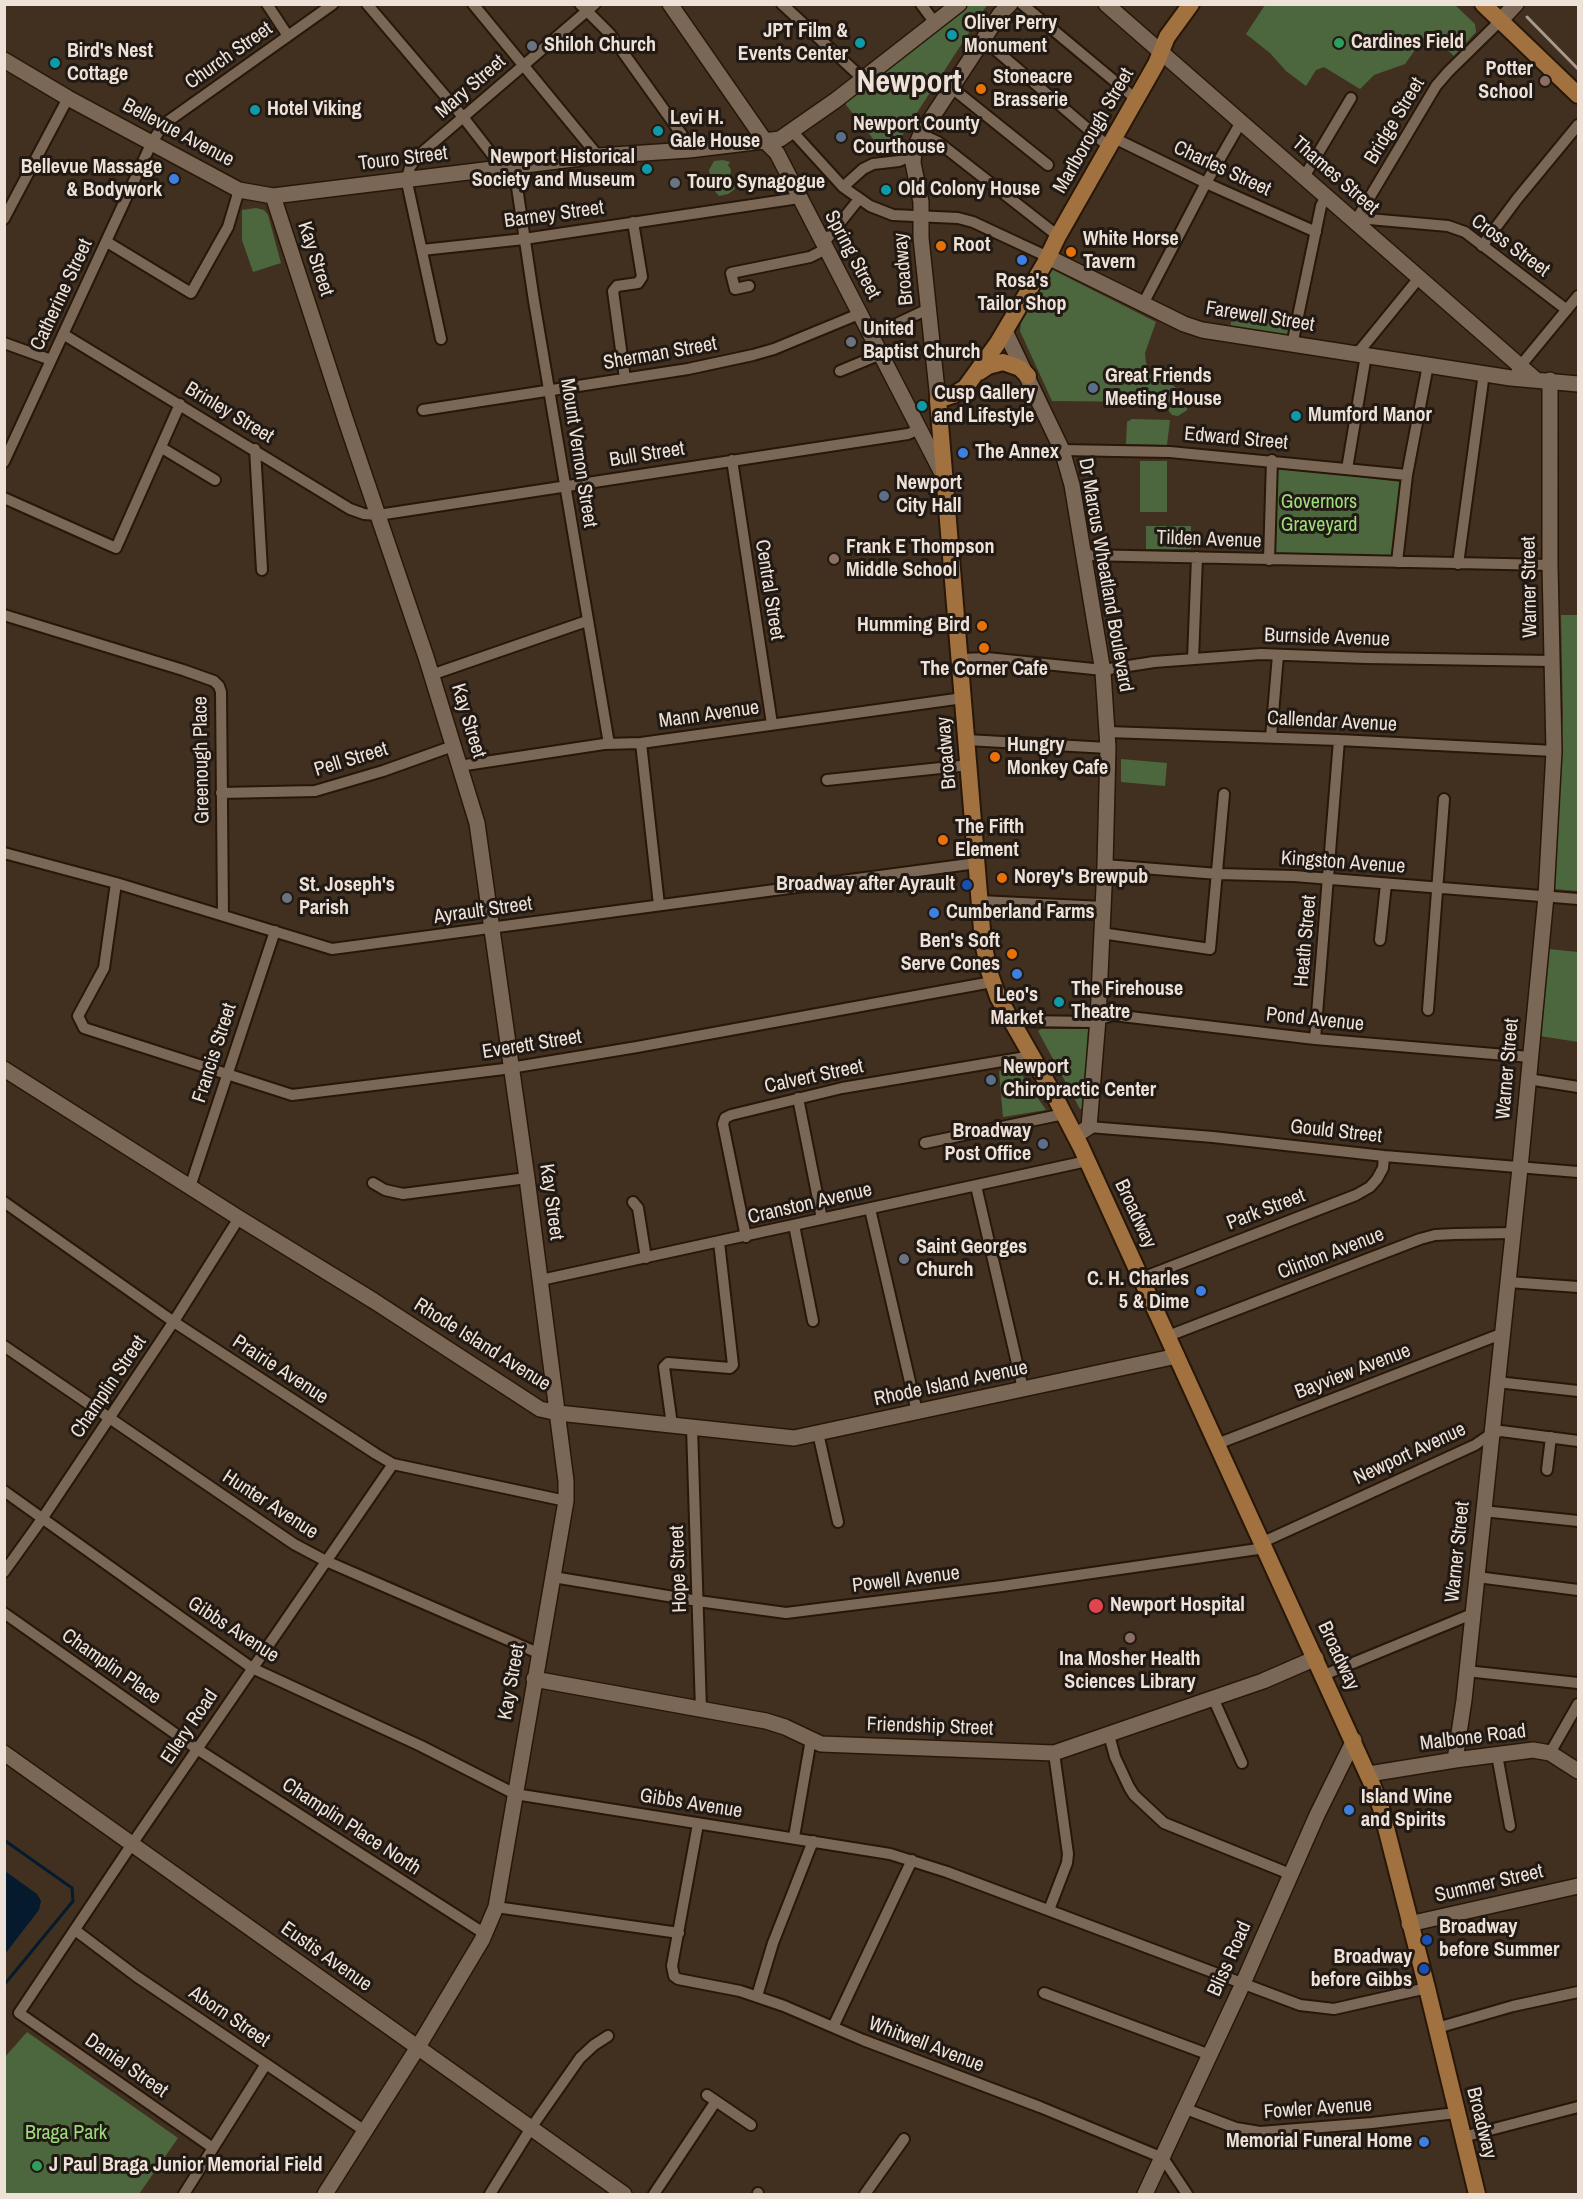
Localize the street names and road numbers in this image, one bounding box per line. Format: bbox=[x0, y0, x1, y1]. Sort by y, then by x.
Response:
street label: Church Street bbox=[181, 17, 277, 95]
street label: Mary Street bbox=[431, 50, 511, 124]
street label: Marlborough Street bbox=[1049, 64, 1139, 198]
street label: Bridge Street bbox=[1360, 73, 1430, 169]
street label: Bellevue Avenue bbox=[118, 94, 238, 172]
street label: Thames Street bbox=[1287, 132, 1383, 220]
street label: Charles Street bbox=[1169, 136, 1275, 202]
street label: Touro Street bbox=[357, 142, 449, 176]
street label: Barney Street bbox=[503, 196, 605, 234]
street label: Spring Street bbox=[819, 207, 885, 303]
street label: Cross Street bbox=[1466, 210, 1554, 282]
street label: Kay Street bbox=[292, 219, 338, 299]
street label: Broadway bbox=[889, 232, 919, 306]
street label: Catherine Street bbox=[26, 235, 98, 355]
street label: Farewell Street bbox=[1204, 297, 1316, 337]
street label: Sherman Street bbox=[601, 332, 719, 376]
street label: Brinley Street bbox=[180, 377, 278, 449]
street label: Mount Vernon Street bbox=[554, 377, 602, 529]
street label: Edward Street bbox=[1183, 423, 1289, 455]
street label: Bull Street bbox=[608, 437, 686, 473]
street label: Dr Marcus Wheatland Boulevard bbox=[1073, 456, 1137, 694]
street label: Tilden Avenue bbox=[1156, 526, 1262, 554]
street label: Warner Street bbox=[1517, 536, 1543, 638]
street label: Central Street bbox=[749, 538, 789, 642]
street label: Burnside Avenue bbox=[1264, 624, 1390, 652]
street label: Kay Street bbox=[445, 681, 491, 761]
street label: Greenough Place bbox=[189, 696, 215, 824]
street label: Mann Avenue bbox=[657, 696, 761, 734]
street label: Callendar Avenue bbox=[1266, 707, 1398, 737]
street label: Broadway bbox=[932, 716, 962, 790]
street label: Pell Street bbox=[311, 737, 391, 783]
street label: Kingston Avenue bbox=[1280, 847, 1406, 879]
street label: Ayrault Street bbox=[432, 892, 534, 930]
street label: Heath Street bbox=[1290, 894, 1322, 988]
street label: Francis Street bbox=[188, 1000, 242, 1106]
street label: Pond Avenue bbox=[1265, 1003, 1365, 1037]
street label: Warner Street bbox=[1492, 1017, 1524, 1121]
street label: Everett Street bbox=[481, 1025, 583, 1065]
street label: Calvert Street bbox=[762, 1055, 866, 1099]
street label: Gould Street bbox=[1289, 1115, 1383, 1149]
street label: Kay Street bbox=[534, 1162, 568, 1242]
street label: Broadway bbox=[1109, 1176, 1161, 1252]
street label: Cranston Avenue bbox=[746, 1178, 874, 1230]
street label: Park Street bbox=[1223, 1184, 1309, 1236]
street label: Clinton Avenue bbox=[1274, 1223, 1388, 1285]
street label: Rhode Island Avenue bbox=[409, 1293, 555, 1397]
street label: Prairie Avenue bbox=[228, 1330, 332, 1410]
street label: Champlin Street bbox=[66, 1331, 152, 1443]
street label: Bayview Avenue bbox=[1292, 1339, 1414, 1405]
street label: Rhode Island Avenue bbox=[872, 1356, 1030, 1412]
street label: Newport Avenue bbox=[1350, 1418, 1470, 1490]
street label: Hunter Avenue bbox=[218, 1465, 322, 1545]
street label: Warner Street bbox=[1441, 1500, 1475, 1604]
street label: Hope Street bbox=[665, 1525, 693, 1613]
street label: Powell Avenue bbox=[851, 1561, 961, 1599]
street label: Gibbs Avenue bbox=[183, 1592, 283, 1668]
street label: Broadway bbox=[1312, 1618, 1364, 1694]
street label: Champlin Place bbox=[57, 1624, 165, 1710]
street label: Kay Street bbox=[494, 1642, 530, 1722]
street label: Ellery Road bbox=[156, 1685, 224, 1769]
street label: Friendship Street bbox=[866, 1713, 994, 1741]
street label: Malbone Road bbox=[1419, 1720, 1527, 1756]
street label: Champlin Place North bbox=[277, 1773, 425, 1881]
street label: Gibbs Avenue bbox=[638, 1784, 744, 1824]
street label: Summer Street bbox=[1433, 1860, 1545, 1908]
street label: Eustis Avenue bbox=[276, 1917, 376, 1997]
street label: Bliss Road bbox=[1203, 1918, 1257, 2000]
street label: Aborn Street bbox=[184, 1981, 274, 2053]
street label: Whitwell Avenue bbox=[865, 2012, 987, 2078]
street label: Daniel Street bbox=[80, 2029, 172, 2103]
street label: Broadway bbox=[1461, 2085, 1501, 2161]
street label: Fowler Avenue bbox=[1263, 2093, 1373, 2125]

